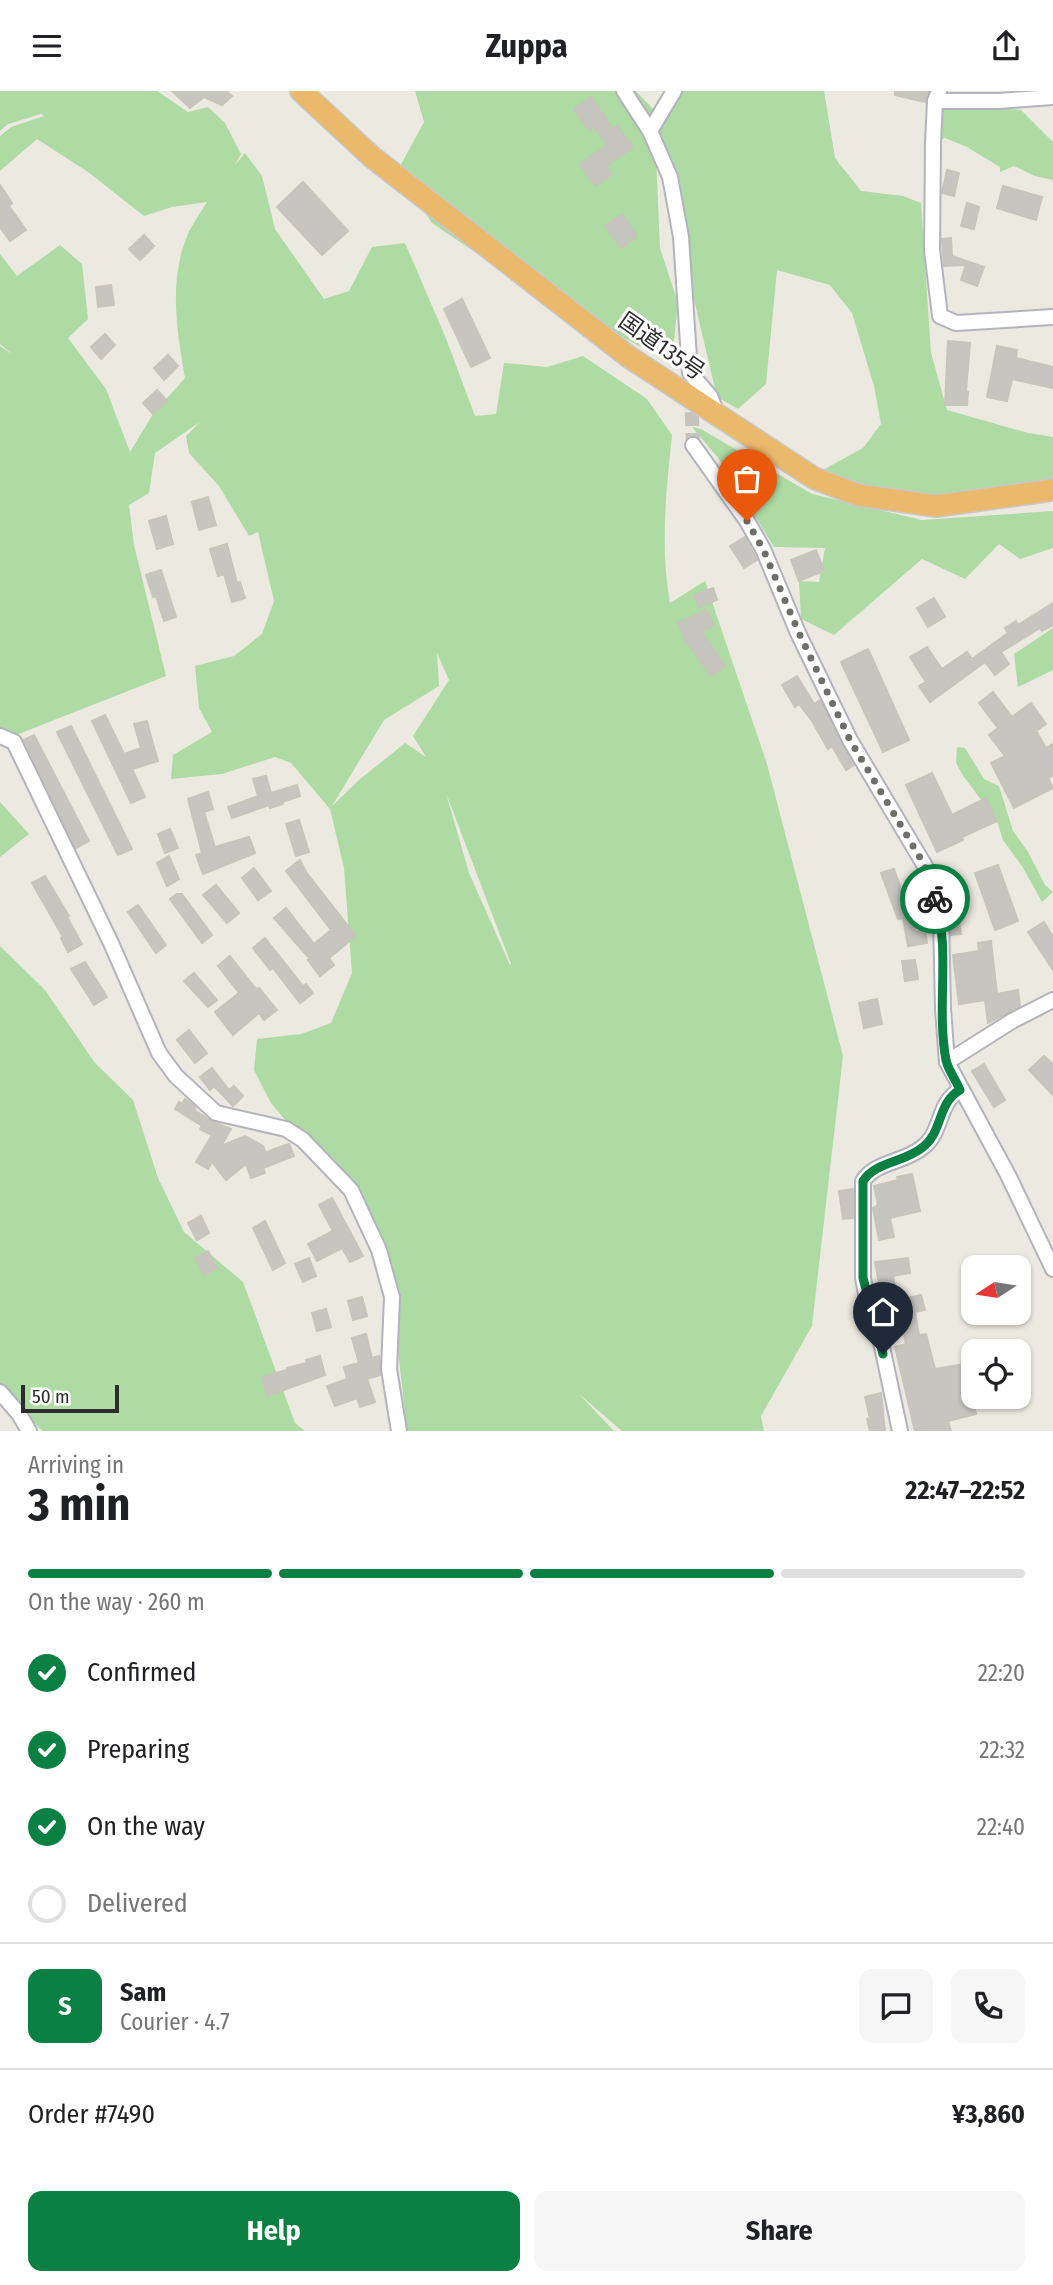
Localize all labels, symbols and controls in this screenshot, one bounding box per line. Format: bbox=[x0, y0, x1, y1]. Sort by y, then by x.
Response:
icon: menu bbox=[28, 27, 66, 65]
text: Zuppa bbox=[485, 27, 568, 65]
icon: share bbox=[987, 27, 1025, 65]
street label: 国道135号 bbox=[613, 306, 711, 386]
pin bbox=[717, 449, 777, 521]
icon: bag bbox=[728, 460, 766, 498]
courier bbox=[900, 864, 970, 934]
icon: bike bbox=[916, 880, 954, 918]
north arrow bbox=[961, 1255, 1031, 1325]
map controls bbox=[961, 1255, 1031, 1409]
pin bbox=[853, 1282, 913, 1354]
icon: home bbox=[864, 1293, 902, 1331]
button: locate bbox=[961, 1339, 1031, 1409]
scale bar bbox=[21, 1382, 119, 1414]
text: 50 m bbox=[32, 1385, 70, 1408]
text: Arriving in bbox=[28, 1451, 124, 1479]
text: 22:47–22:52 bbox=[905, 1475, 1025, 1506]
text: 3 min bbox=[28, 1477, 130, 1532]
text: On the way · 260 m bbox=[28, 1588, 205, 1616]
icon: check bbox=[28, 1654, 66, 1692]
text: Confirmed bbox=[87, 1657, 197, 1688]
text: 22:20 bbox=[978, 1659, 1025, 1687]
icon: check bbox=[28, 1731, 66, 1769]
text: Preparing bbox=[87, 1734, 189, 1765]
text: 22:32 bbox=[979, 1736, 1025, 1764]
icon: check bbox=[28, 1808, 66, 1846]
text: On the way bbox=[87, 1811, 205, 1842]
text: 22:40 bbox=[977, 1813, 1025, 1841]
text: Delivered bbox=[87, 1888, 188, 1919]
button: chat bbox=[859, 1969, 933, 2043]
button: phone bbox=[951, 1969, 1025, 2043]
text: Sam bbox=[120, 1977, 166, 2008]
text: S bbox=[58, 1991, 72, 2022]
text: Courier · 4.7 bbox=[120, 2008, 230, 2036]
text: Order #7490 bbox=[28, 2099, 155, 2130]
text: ¥3,860 bbox=[952, 2099, 1025, 2130]
button: Help bbox=[28, 2191, 520, 2271]
button: Share bbox=[534, 2191, 1025, 2271]

